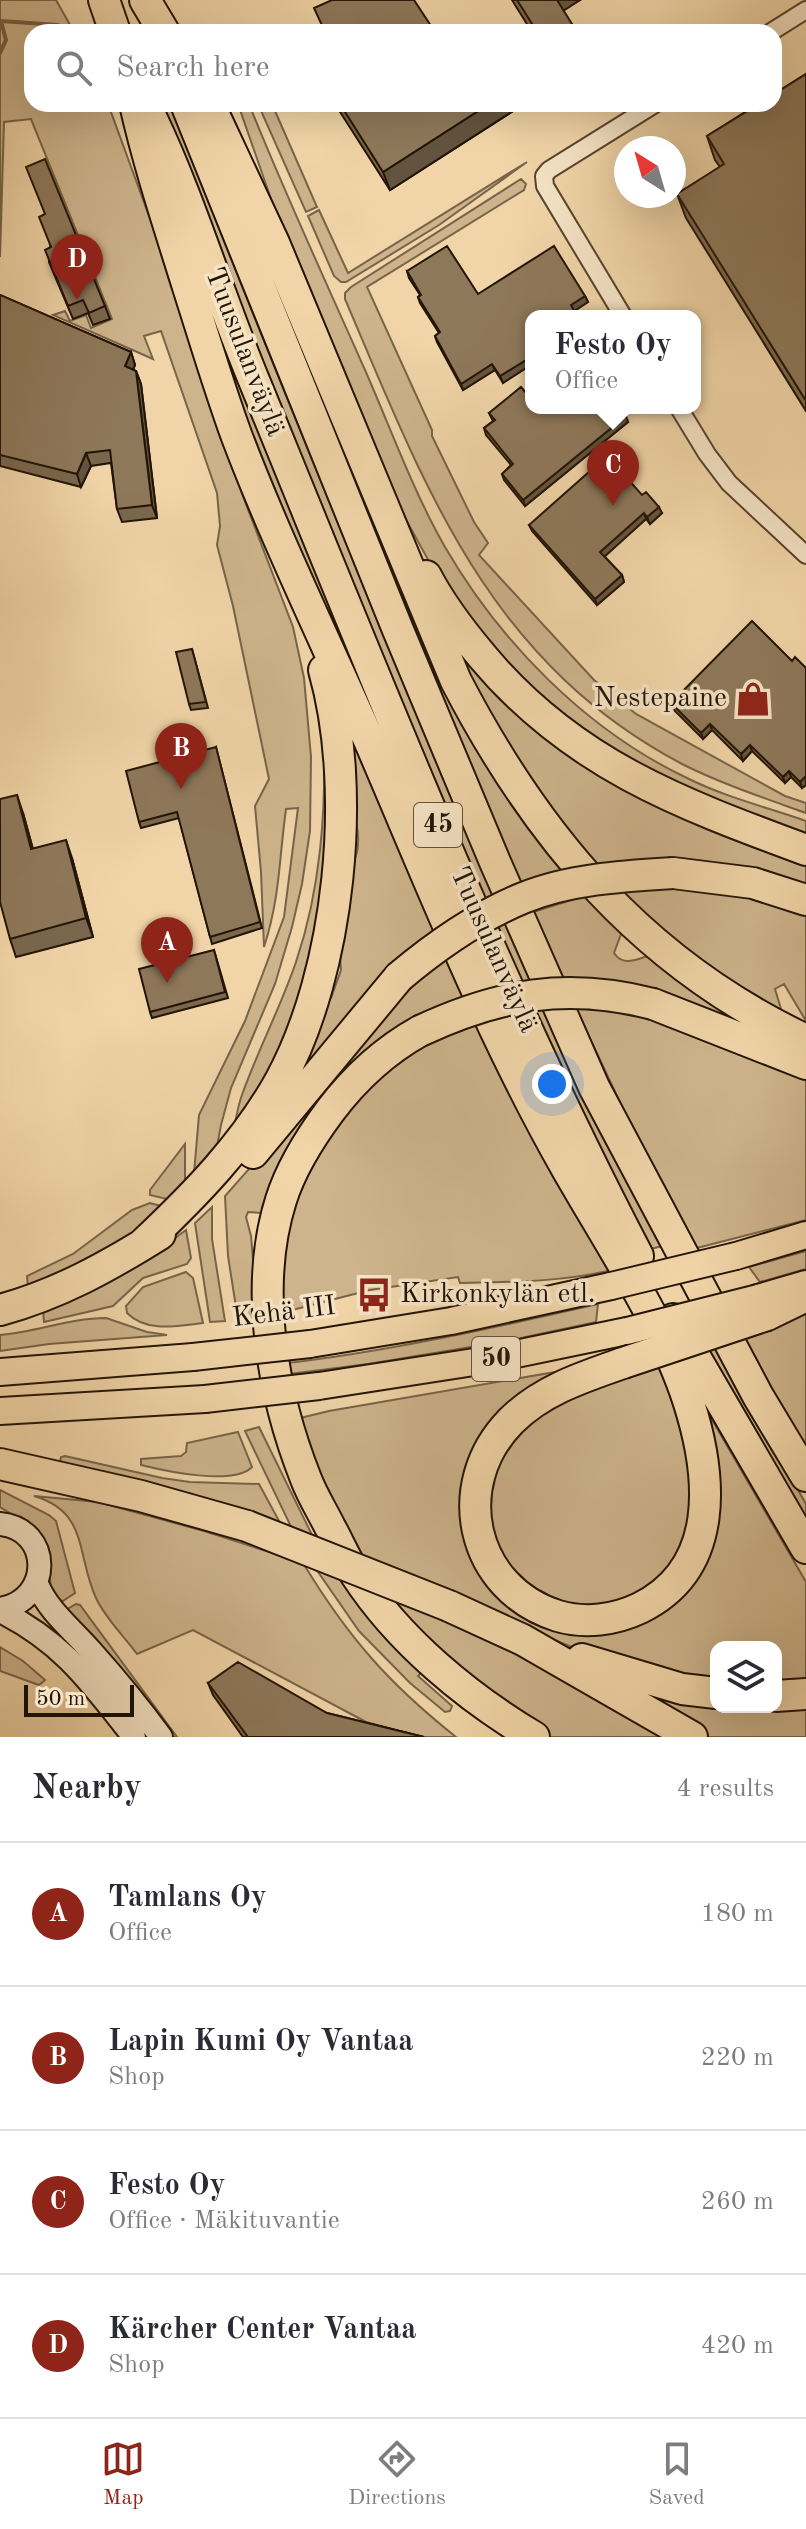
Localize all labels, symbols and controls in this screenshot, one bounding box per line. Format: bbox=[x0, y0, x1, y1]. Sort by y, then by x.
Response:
search box bbox=[24, 24, 782, 112]
icon: search bbox=[52, 46, 96, 90]
text: Search here bbox=[116, 53, 270, 83]
north arrow bbox=[614, 136, 686, 208]
pin: D bbox=[51, 234, 103, 300]
street label: Tuusulanväylä bbox=[199, 264, 289, 440]
popup bbox=[525, 310, 701, 414]
text: Festo Oy bbox=[554, 331, 672, 361]
text: Office bbox=[554, 368, 618, 394]
pin: C bbox=[587, 440, 639, 506]
shop icon: Nestepaine bbox=[734, 680, 772, 718]
place label: Nestepaine bbox=[594, 685, 727, 713]
pin: B bbox=[155, 723, 207, 789]
road number: 45 bbox=[414, 803, 462, 847]
street label: Tuusulanväylä bbox=[444, 863, 542, 1037]
pin: A bbox=[141, 917, 193, 983]
your location bbox=[532, 1064, 572, 1104]
bus stop icon: Kirkonkylän etl. bbox=[355, 1276, 393, 1314]
place label: Kirkonkylän etl. bbox=[400, 1281, 596, 1309]
street label: Kehä III bbox=[231, 1293, 337, 1333]
road number: 50 bbox=[472, 1337, 520, 1381]
map controls bbox=[710, 1641, 782, 1713]
button: layers bbox=[710, 1641, 782, 1713]
scale bar bbox=[24, 1681, 134, 1717]
text: 50 m bbox=[36, 1688, 85, 1710]
text: Nearby bbox=[32, 1772, 142, 1806]
text: 4 results bbox=[676, 1776, 774, 1802]
text: Tamlans Oy bbox=[108, 1883, 267, 1913]
text: A bbox=[48, 1901, 68, 1927]
text: 180 m bbox=[701, 1901, 774, 1927]
text: Office bbox=[108, 1920, 172, 1946]
text: Lapin Kumi Oy Vantaa bbox=[108, 2027, 414, 2057]
text: B bbox=[49, 2045, 67, 2071]
text: 220 m bbox=[701, 2045, 774, 2071]
text: Shop bbox=[108, 2064, 165, 2090]
text: Festo Oy bbox=[108, 2171, 225, 2201]
text: C bbox=[49, 2189, 67, 2215]
text: 260 m bbox=[701, 2189, 774, 2215]
text: Office · Mäkituvantie bbox=[108, 2208, 340, 2234]
text: Kärcher Center Vantaa bbox=[108, 2315, 417, 2345]
text: D bbox=[48, 2333, 68, 2359]
text: 420 m bbox=[701, 2333, 774, 2359]
text: Shop bbox=[108, 2352, 165, 2378]
tab: Map bbox=[101, 2437, 145, 2512]
tab: Directions bbox=[348, 2437, 446, 2512]
tab: Saved bbox=[649, 2437, 705, 2512]

